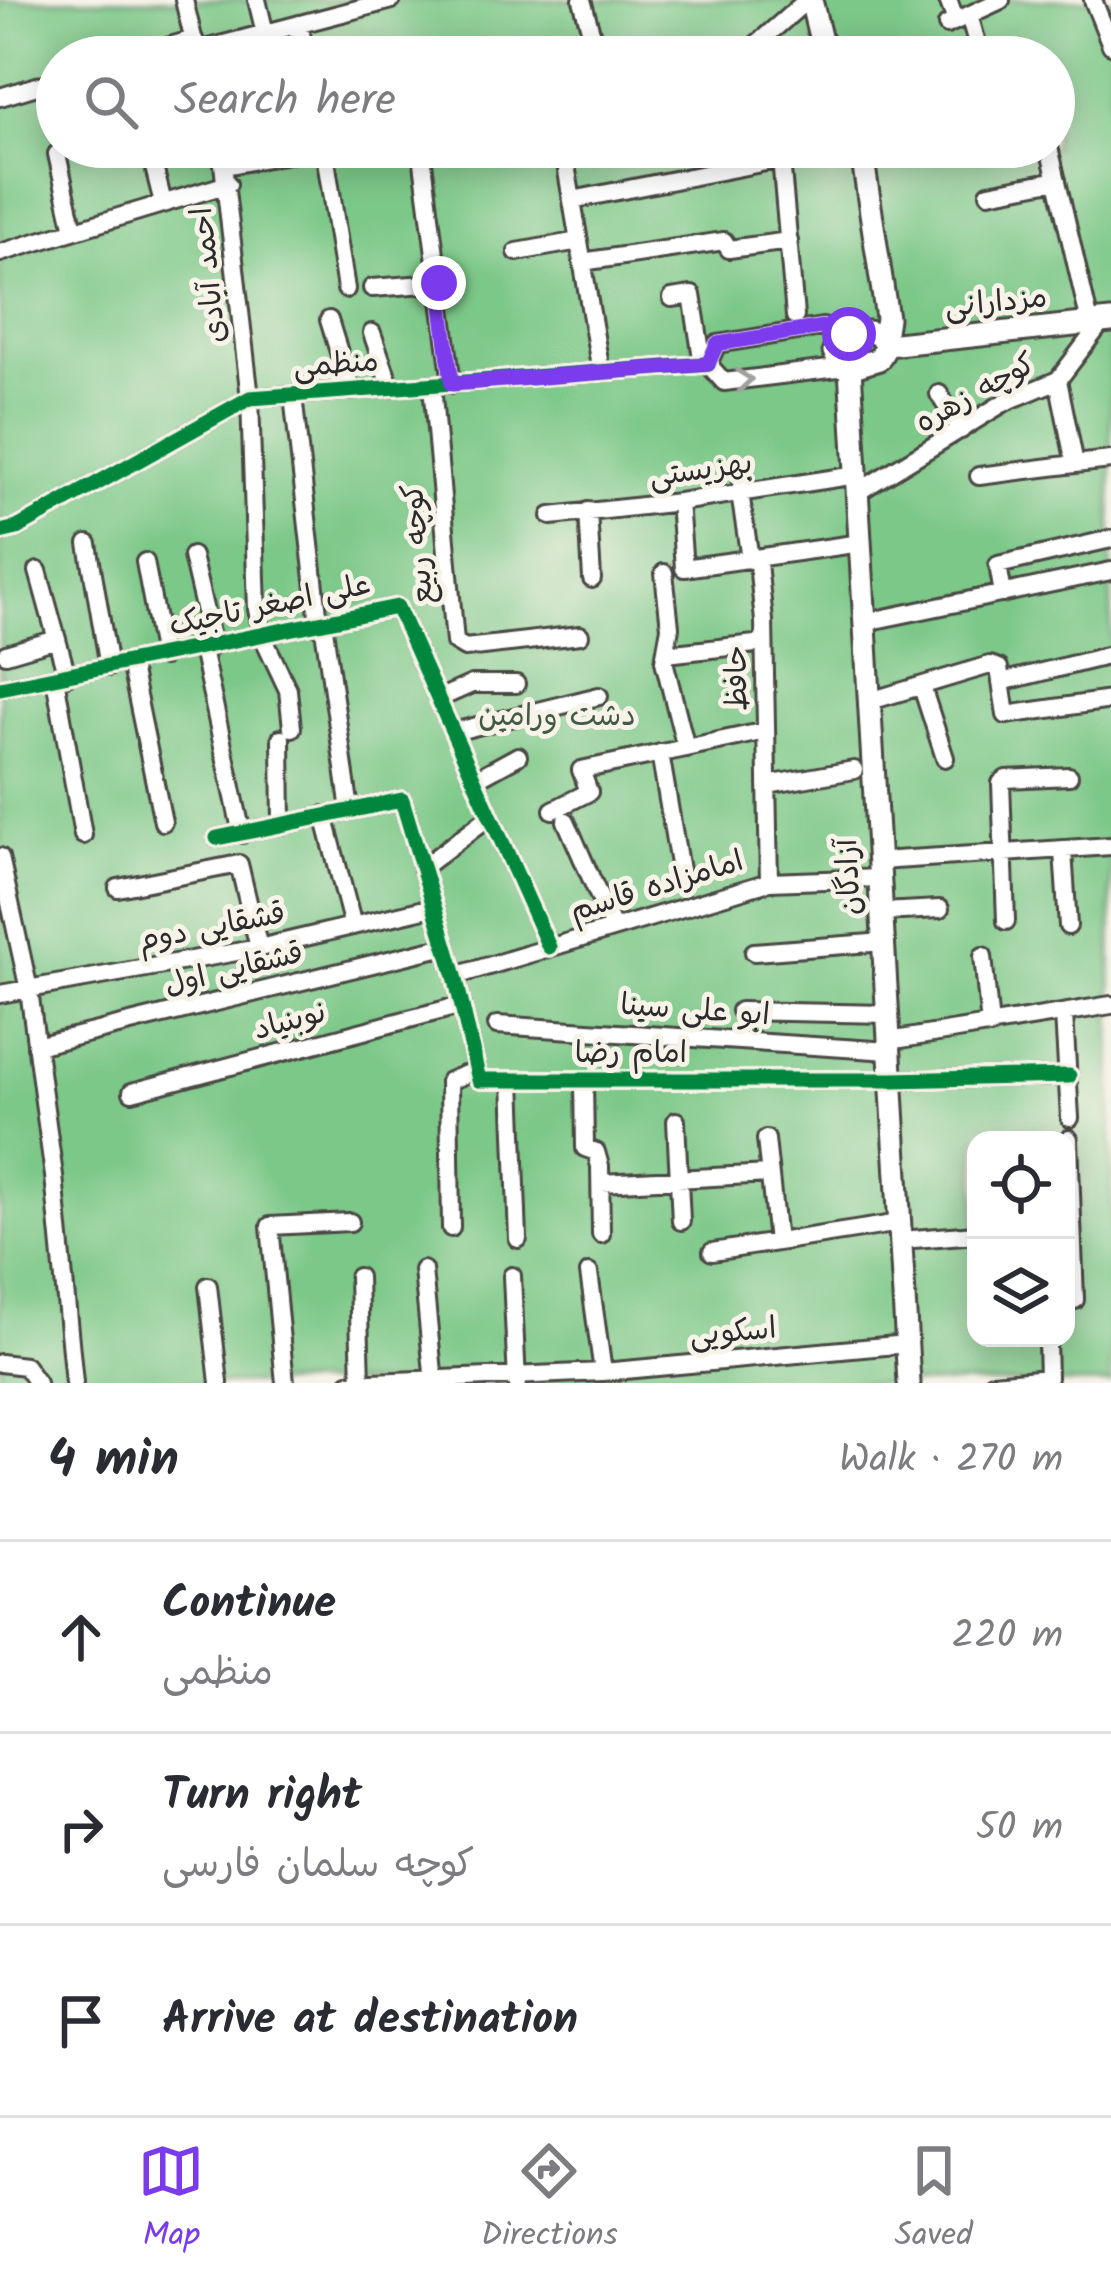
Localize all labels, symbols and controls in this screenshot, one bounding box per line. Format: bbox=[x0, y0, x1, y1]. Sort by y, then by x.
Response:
search box bbox=[36, 36, 1075, 168]
text: Search here bbox=[174, 66, 396, 138]
icon: search bbox=[78, 69, 144, 135]
street label: احمد آبادی bbox=[179, 205, 241, 345]
route end bbox=[412, 256, 466, 310]
street label: مزدارانی bbox=[942, 274, 1050, 332]
route start bbox=[822, 307, 876, 361]
street label: منظمی bbox=[292, 338, 380, 392]
street label: کوچه زهره bbox=[907, 341, 1045, 447]
one-way arrow bbox=[735, 367, 754, 393]
street label: بهزیستی bbox=[646, 440, 756, 502]
street label: کوچه ربیع bbox=[390, 482, 448, 606]
street label: علی اصغر تاجیک bbox=[165, 561, 375, 651]
street label: حافظ bbox=[713, 645, 763, 711]
park label: دشت ورامین bbox=[478, 693, 636, 741]
street label: آزادگان bbox=[824, 836, 876, 917]
street label: امامزاده قاسم bbox=[564, 838, 750, 936]
street label: قشقایی دوم bbox=[134, 890, 290, 966]
street label: قشقایی اول bbox=[160, 930, 308, 1010]
street label: ابو علی سینا bbox=[619, 982, 771, 1040]
street label: نوبنیاد bbox=[248, 989, 332, 1055]
street label: امام رضا bbox=[575, 1030, 687, 1078]
map controls bbox=[967, 1131, 1075, 1347]
button: locate bbox=[967, 1131, 1075, 1239]
button: layers bbox=[967, 1239, 1075, 1347]
street label: اسکویی bbox=[688, 1305, 778, 1361]
text: 4 min bbox=[48, 1421, 179, 1502]
text: Walk · 270 m bbox=[839, 1430, 1063, 1492]
text: Continue bbox=[162, 1569, 336, 1641]
icon: ahead bbox=[48, 1604, 114, 1670]
text: 220 m bbox=[951, 1606, 1063, 1668]
text: منظمی bbox=[162, 1643, 273, 1705]
text: Turn right bbox=[162, 1761, 362, 1833]
icon: right bbox=[48, 1796, 114, 1862]
text: 50 m bbox=[976, 1798, 1063, 1860]
text: کوچه سلمان فارسی bbox=[162, 1835, 475, 1897]
text: Arrive at destination bbox=[162, 1985, 578, 2057]
icon: arrive bbox=[48, 1988, 114, 2054]
tab: Map bbox=[138, 2138, 204, 2263]
tab: Directions bbox=[481, 2138, 618, 2263]
tab: Saved bbox=[894, 2138, 973, 2263]

